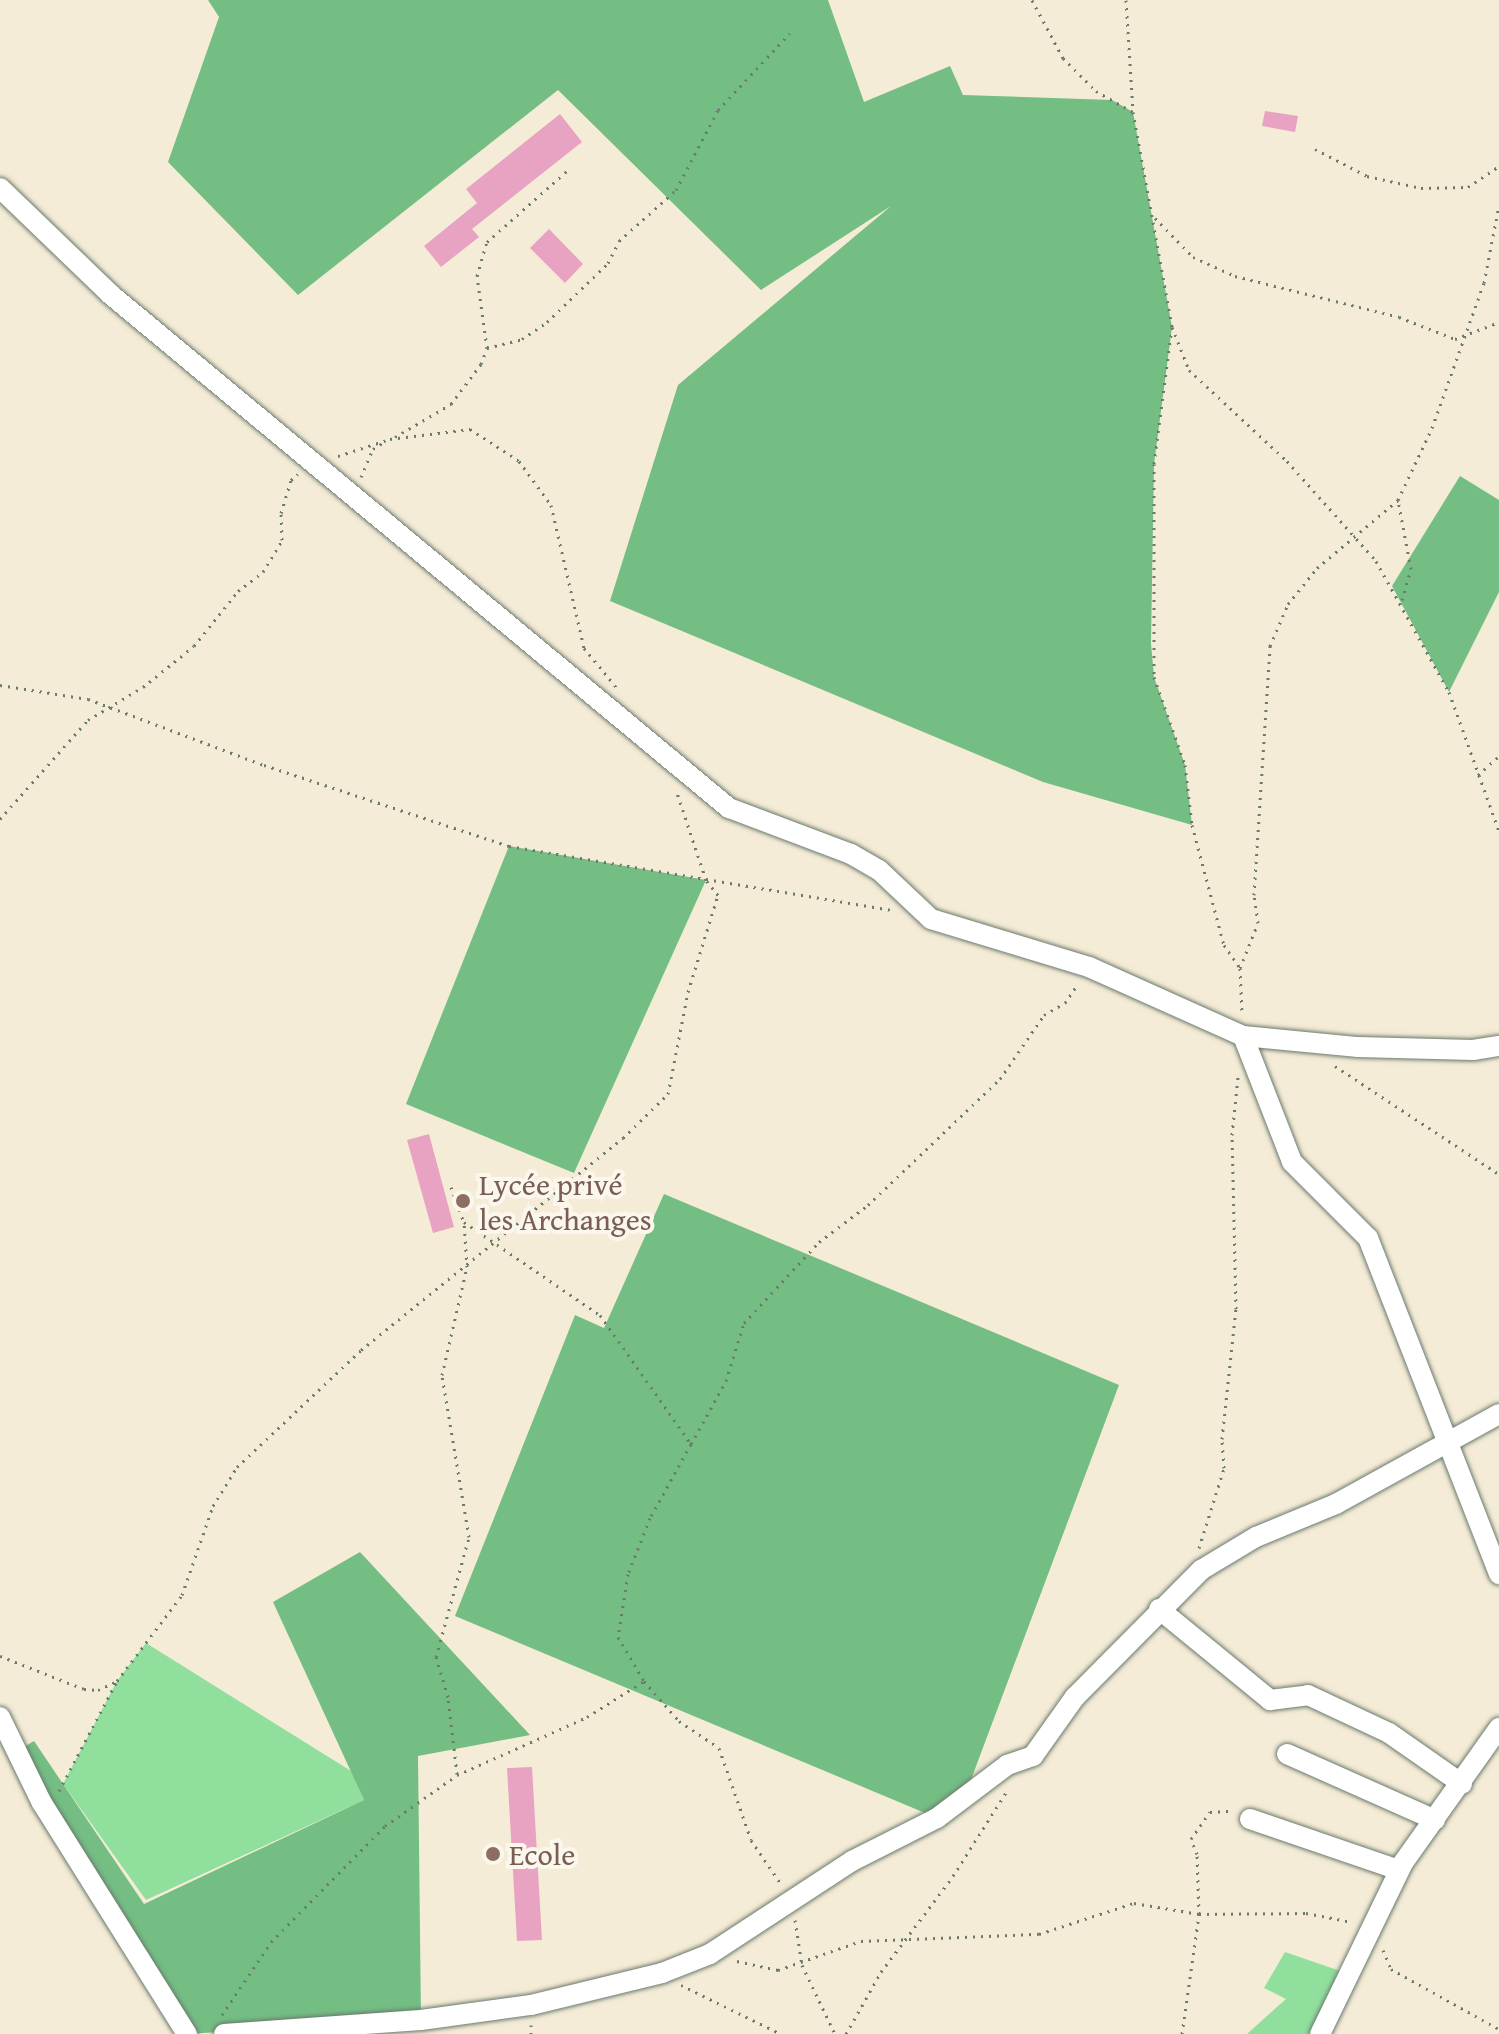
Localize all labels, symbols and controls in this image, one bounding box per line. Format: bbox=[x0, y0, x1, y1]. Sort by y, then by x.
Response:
place label: Lycée privé les Archanges bbox=[479, 1166, 652, 1236]
marker: Lycée privé les Archanges bbox=[454, 1192, 472, 1210]
place label: Ecole bbox=[509, 1836, 575, 1872]
marker: Ecole bbox=[484, 1845, 502, 1863]

